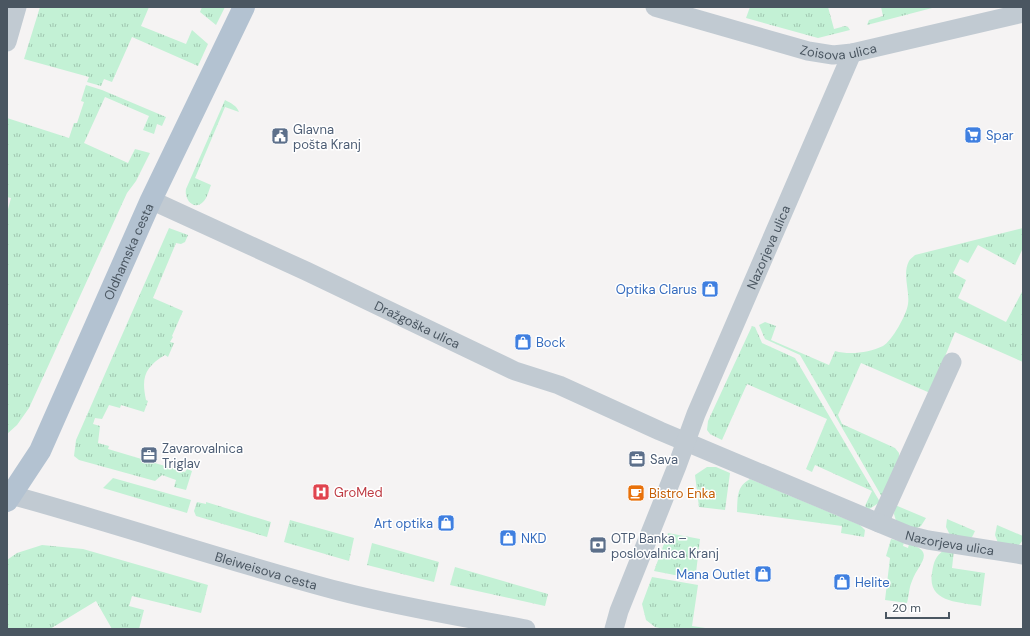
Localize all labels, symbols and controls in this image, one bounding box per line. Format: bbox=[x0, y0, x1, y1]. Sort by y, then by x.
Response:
street label: Zoisova ulica bbox=[798, 40, 878, 64]
place label: Glavna pošta Kranj bbox=[293, 121, 361, 153]
supermarket icon: Spar bbox=[963, 125, 983, 145]
public building icon: Glavna pošta Kranj bbox=[270, 126, 290, 146]
place label: Spar bbox=[986, 127, 1014, 144]
street label: Oldhamska cesta bbox=[100, 201, 157, 303]
street label: Nazorjeva ulica bbox=[743, 203, 794, 292]
shop icon: Optika Clarus bbox=[700, 279, 720, 299]
place label: Optika Clarus bbox=[616, 281, 697, 298]
street label: Dražgoška ulica bbox=[372, 297, 463, 353]
shop icon: Bock bbox=[513, 332, 533, 352]
place label: Bock bbox=[536, 334, 566, 351]
place label: Zavarovalnica Triglav bbox=[162, 440, 243, 472]
office icon: Zavarovalnica Triglav bbox=[139, 445, 159, 465]
office icon: Sava bbox=[627, 449, 647, 469]
place label: Sava bbox=[650, 451, 678, 468]
hospital icon: GroMed bbox=[311, 482, 331, 502]
cafe icon: Bistro Enka bbox=[626, 483, 646, 503]
place label: GroMed bbox=[334, 484, 383, 501]
place label: Bistro Enka bbox=[649, 485, 715, 502]
shop icon: Art optika bbox=[436, 513, 456, 533]
place label: Art optika bbox=[374, 515, 433, 532]
street label: Nazorjeva ulica bbox=[904, 527, 995, 559]
shop icon: NKD bbox=[498, 528, 518, 548]
place label: NKD bbox=[521, 530, 547, 547]
place label: OTP Banka – poslovalnica Kranj bbox=[611, 530, 719, 562]
bank icon: OTP Banka – poslovalnica Kranj bbox=[588, 535, 608, 555]
street label: Bleiweisova cesta bbox=[213, 548, 319, 594]
shop icon: Mana Outlet bbox=[753, 564, 773, 584]
place label: Mana Outlet bbox=[676, 566, 750, 583]
shop icon: Helite bbox=[832, 572, 852, 592]
place label: Helite bbox=[855, 574, 890, 591]
scale bar bbox=[886, 594, 949, 620]
text: 20 m bbox=[892, 600, 921, 616]

